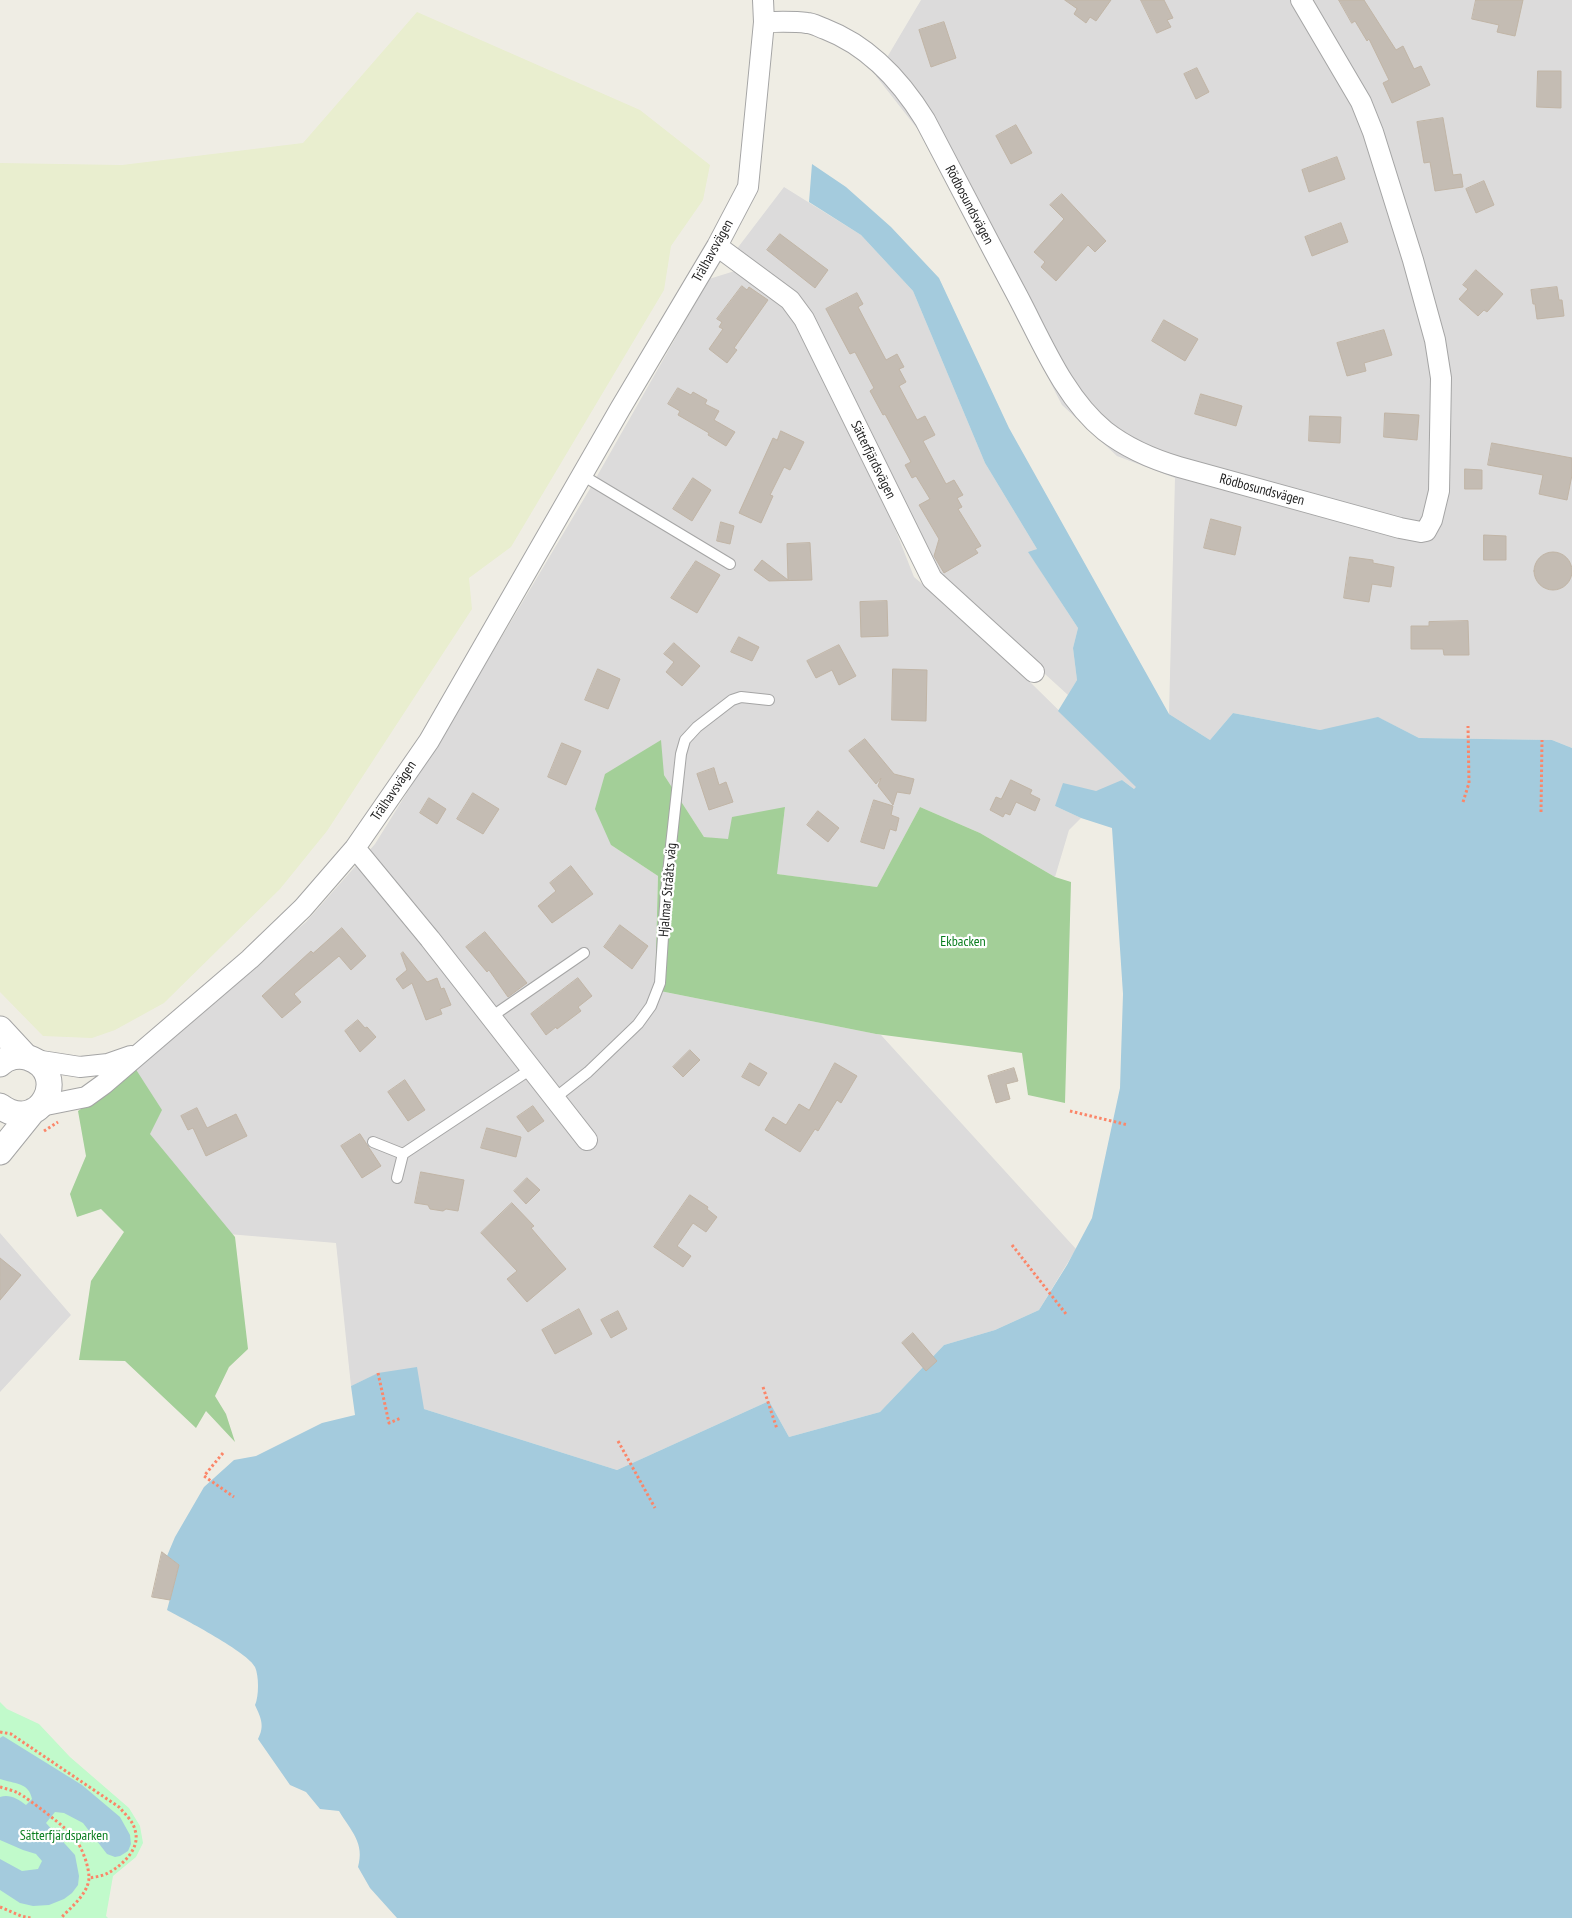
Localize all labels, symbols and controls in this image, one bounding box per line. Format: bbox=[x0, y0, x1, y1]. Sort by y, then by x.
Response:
street label: Rödbosundsvägen bbox=[941, 163, 997, 247]
street label: Trälhavsvägen bbox=[689, 217, 737, 285]
street label: Sätterfjärdsvägen bbox=[847, 418, 899, 502]
street label: Rödbosundsvägen bbox=[1218, 471, 1306, 509]
street label: Trälhavsvägen bbox=[368, 758, 420, 824]
street label: Hjalmar Strååts väg bbox=[656, 842, 680, 938]
park label: Ekbacken bbox=[940, 934, 986, 950]
park label: Sätterfjärdsparken bbox=[20, 1828, 108, 1844]

